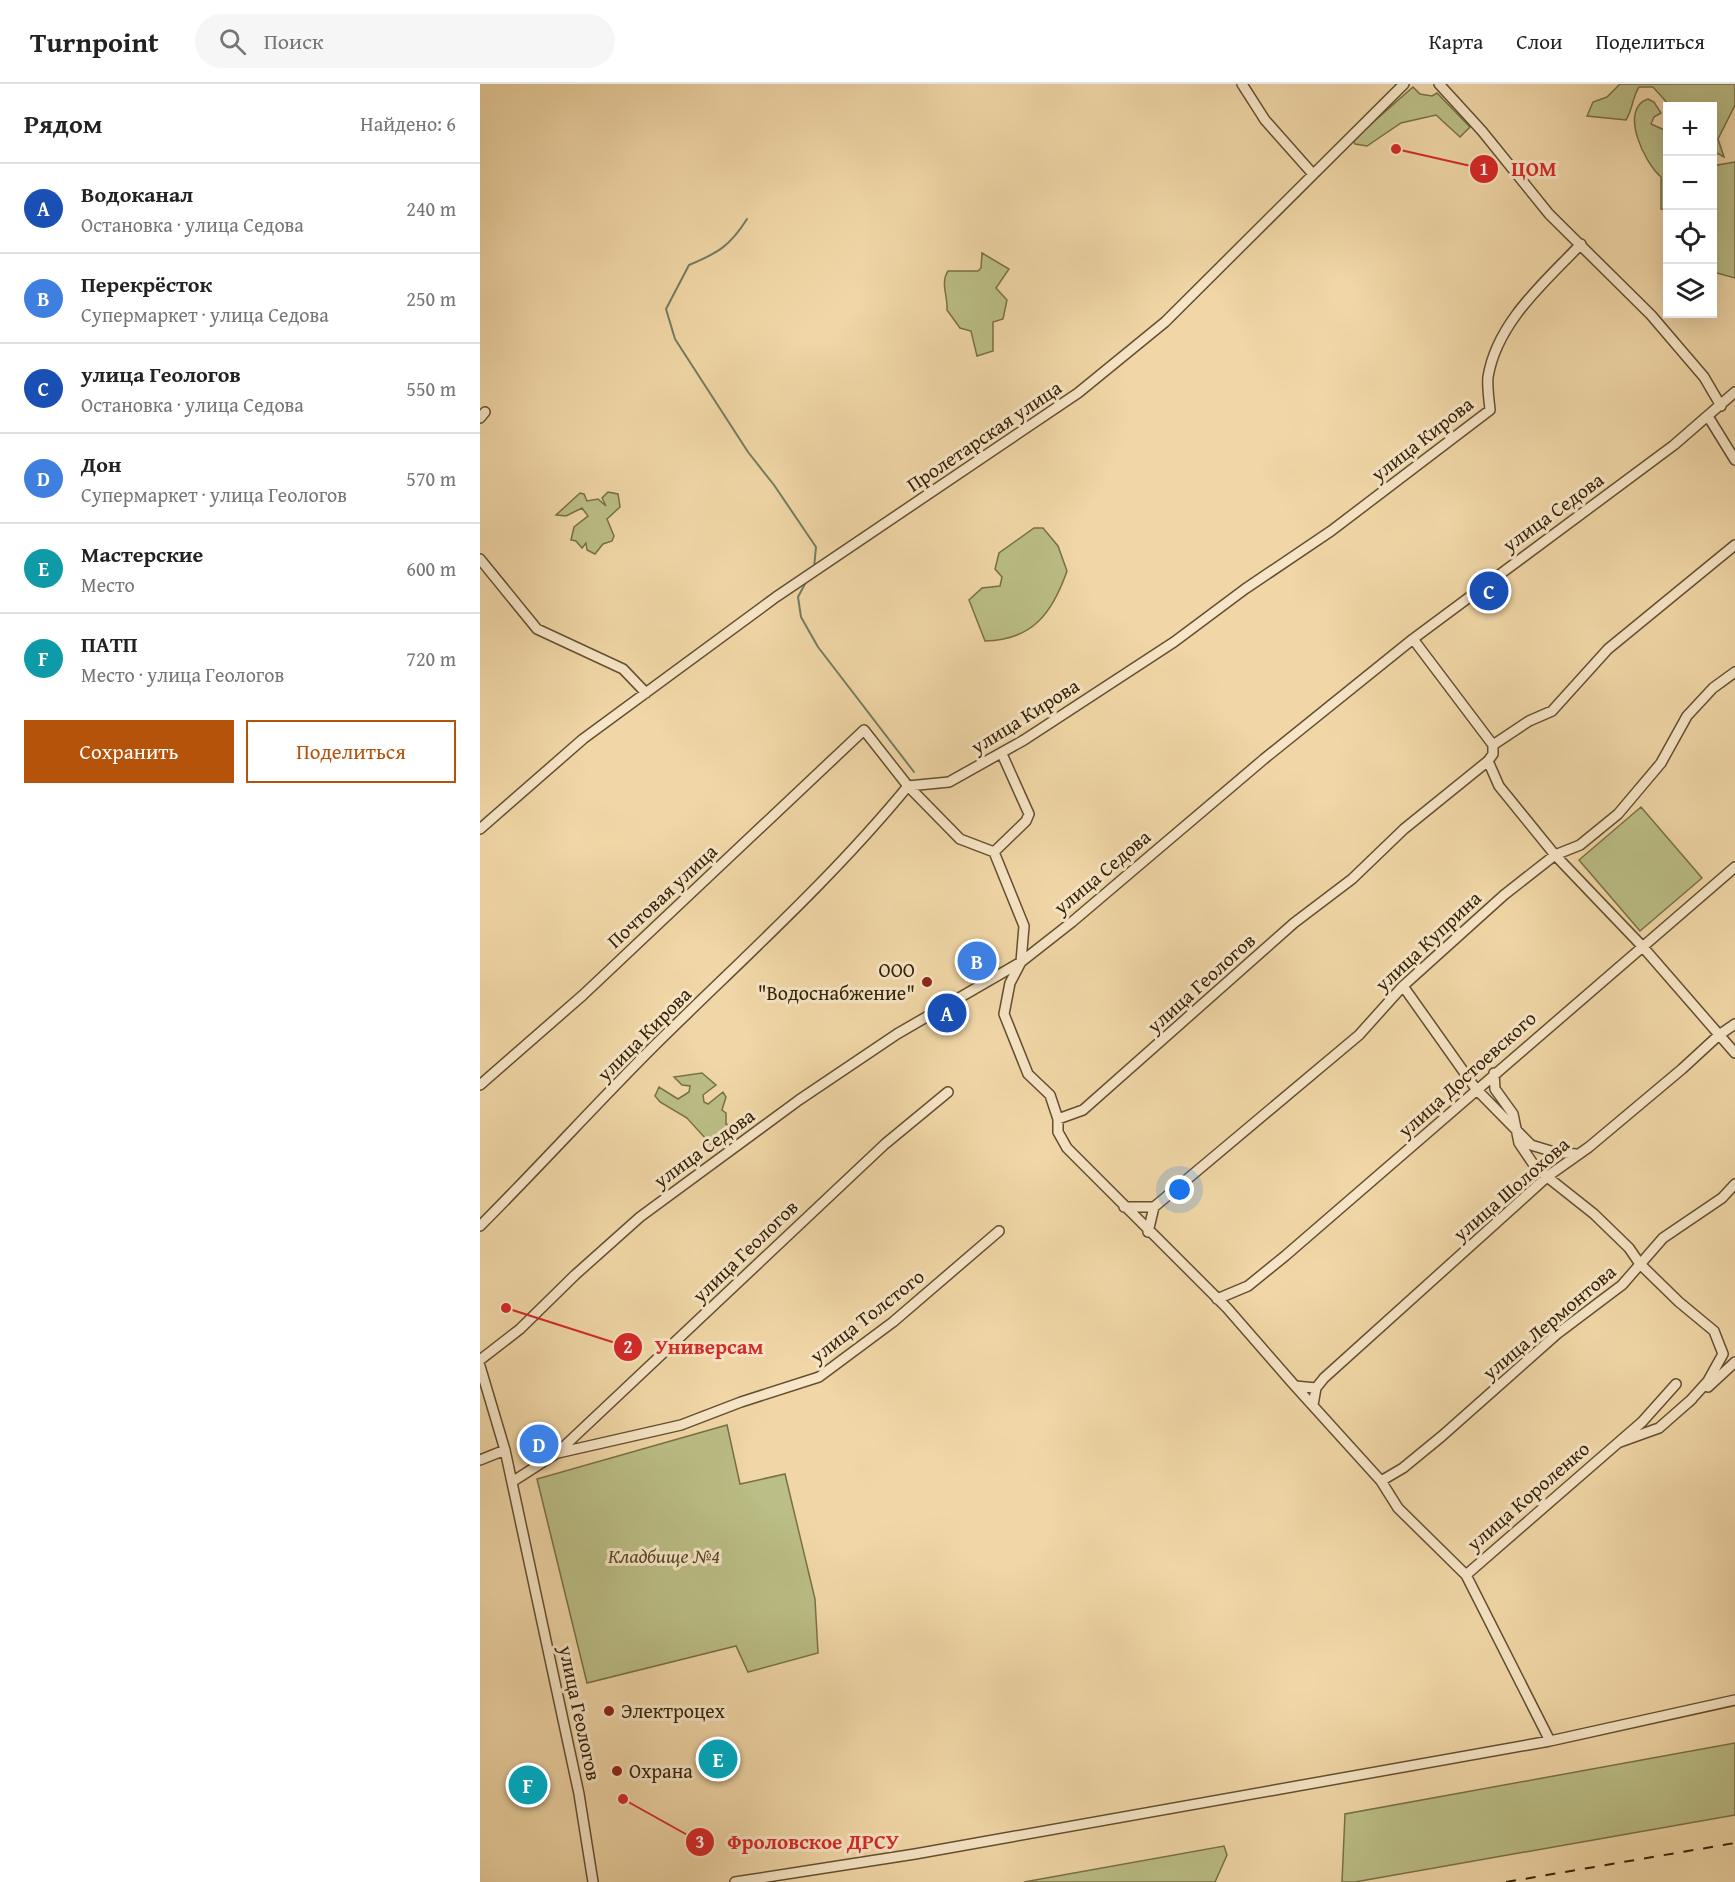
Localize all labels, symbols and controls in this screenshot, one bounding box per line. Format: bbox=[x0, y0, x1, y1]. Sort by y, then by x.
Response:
search box bbox=[195, 14, 615, 68]
text: Turnpoint bbox=[30, 21, 159, 62]
icon: search bbox=[216, 25, 249, 58]
text: Поиск bbox=[264, 25, 323, 57]
text: Карта bbox=[1429, 26, 1483, 57]
text: Слои bbox=[1516, 26, 1562, 57]
text: Поделиться bbox=[1595, 26, 1705, 57]
map controls bbox=[1663, 102, 1717, 318]
button: + bbox=[1663, 102, 1717, 156]
text: Рядом bbox=[24, 104, 102, 143]
text: Найдено: 6 bbox=[360, 109, 456, 138]
callout: ЦОМ bbox=[1469, 149, 1568, 188]
text: ЦОМ bbox=[1511, 153, 1557, 184]
text: 1 bbox=[1479, 155, 1489, 182]
button: − bbox=[1663, 156, 1717, 210]
text: Водоканал bbox=[81, 178, 193, 210]
text: A bbox=[37, 194, 50, 223]
text: 240 m bbox=[406, 194, 456, 223]
text: Остановка · улица Седова bbox=[81, 210, 304, 239]
button: locate bbox=[1663, 210, 1717, 264]
button: layers bbox=[1663, 264, 1717, 318]
text: Перекрёсток bbox=[81, 268, 212, 300]
text: B bbox=[37, 284, 50, 313]
text: 250 m bbox=[406, 284, 456, 313]
text: Супермаркет · улица Седова bbox=[81, 300, 329, 329]
text: улица Геологов bbox=[81, 358, 241, 390]
street label: Пролетарская улица bbox=[900, 373, 1068, 498]
text: C bbox=[38, 374, 49, 403]
text: 550 m bbox=[406, 374, 456, 403]
street label: улица Кирова bbox=[1364, 389, 1479, 488]
text: Остановка · улица Седова bbox=[81, 390, 304, 419]
text: Дон bbox=[81, 448, 122, 480]
text: D bbox=[37, 464, 50, 493]
text: 570 m bbox=[406, 464, 456, 493]
street label: улица Седова bbox=[1495, 465, 1610, 559]
text: Супермаркет · улица Геологов bbox=[81, 480, 347, 509]
text: Мастерские bbox=[81, 538, 203, 570]
text: E bbox=[38, 554, 49, 583]
text: 600 m bbox=[406, 554, 456, 583]
pin: C bbox=[1470, 568, 1508, 614]
text: Место bbox=[81, 570, 135, 599]
text: ПАТП bbox=[81, 628, 138, 660]
text: F bbox=[38, 644, 49, 673]
text: 720 m bbox=[406, 644, 456, 673]
text: Место · улица Геологов bbox=[81, 660, 284, 689]
street label: улица Кирова bbox=[964, 670, 1085, 761]
button: Сохранить bbox=[24, 720, 234, 783]
button: Поделиться bbox=[246, 720, 456, 783]
street label: улица Седова bbox=[1046, 822, 1157, 922]
street label: Почтовая улица bbox=[600, 836, 724, 954]
street label: улица Куприна bbox=[1367, 883, 1488, 998]
street label: улица Геологов bbox=[1139, 926, 1261, 1040]
pin: B bbox=[958, 938, 996, 984]
place label: ООО "Водоснабжение" bbox=[758, 955, 915, 1007]
marker: ООО "Водоснабжение" bbox=[920, 975, 934, 989]
street label: улица Кирова bbox=[589, 980, 698, 1088]
pin: A bbox=[928, 990, 966, 1036]
street label: улица Достоевского bbox=[1390, 1003, 1542, 1144]
street label: улица Седова bbox=[646, 1101, 761, 1195]
street label: улица Шолохова bbox=[1445, 1129, 1576, 1248]
your location bbox=[1165, 1175, 1194, 1204]
street label: улица Геологов bbox=[684, 1193, 804, 1309]
street label: улица Лермонтова bbox=[1475, 1257, 1622, 1387]
street label: улица Толстого bbox=[803, 1262, 930, 1370]
callout: Универсам bbox=[613, 1327, 775, 1366]
text: Универсам bbox=[655, 1331, 763, 1362]
text: 2 bbox=[623, 1333, 633, 1360]
pin: D bbox=[520, 1422, 558, 1466]
street label: улица Короленко bbox=[1459, 1434, 1596, 1558]
park label: Кладбище №4 bbox=[608, 1541, 720, 1570]
street label: улица Геологов bbox=[552, 1642, 609, 1783]
place label: Электроцех bbox=[621, 1696, 726, 1725]
marker: Электроцех bbox=[602, 1704, 616, 1718]
pin: E bbox=[698, 1736, 738, 1782]
place label: Охрана bbox=[629, 1756, 693, 1785]
pin: F bbox=[508, 1762, 548, 1808]
marker: Охрана bbox=[610, 1764, 624, 1778]
callout: Фроловское ДРСУ bbox=[685, 1823, 911, 1862]
text: Фроловское ДРСУ bbox=[727, 1826, 900, 1857]
text: 3 bbox=[695, 1828, 705, 1855]

